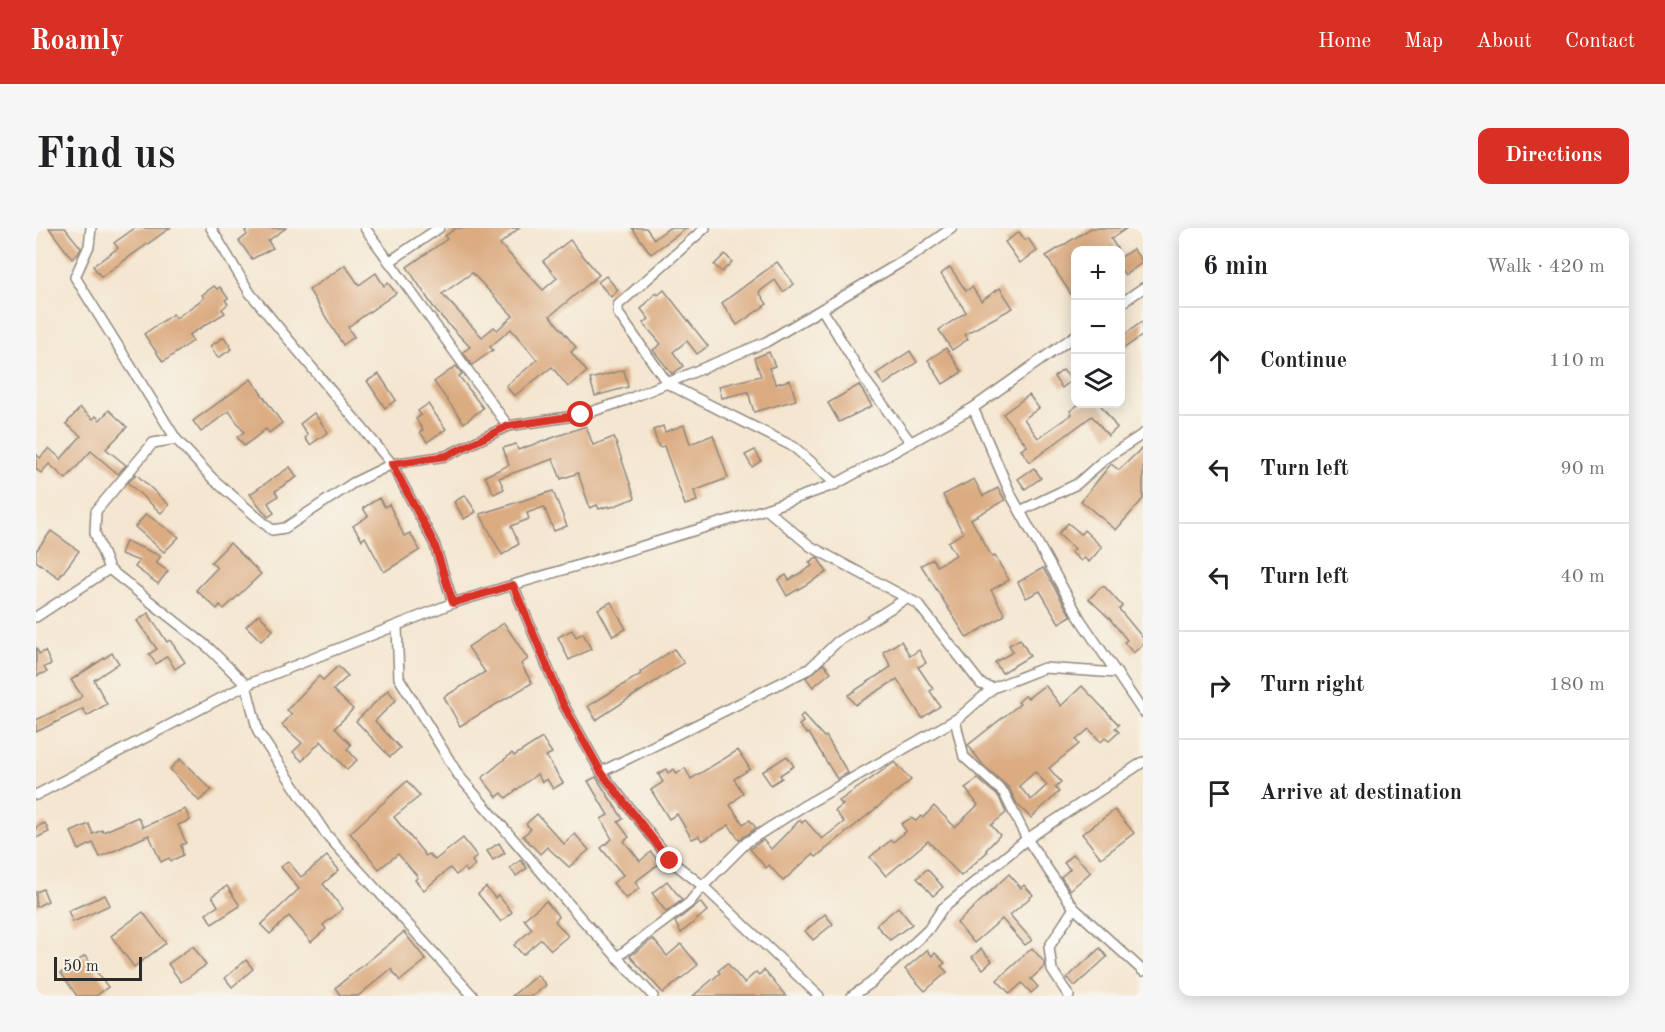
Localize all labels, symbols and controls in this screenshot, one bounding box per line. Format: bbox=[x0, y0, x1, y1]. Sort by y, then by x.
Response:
text: Roamly bbox=[30, 28, 124, 56]
text: Home bbox=[1318, 31, 1371, 52]
text: Map bbox=[1404, 31, 1443, 52]
text: About bbox=[1476, 31, 1532, 52]
text: Contact bbox=[1565, 31, 1635, 52]
button: Directions bbox=[1478, 128, 1629, 184]
text: Find us bbox=[36, 135, 175, 177]
map controls bbox=[1071, 246, 1125, 408]
button: + bbox=[1071, 246, 1125, 300]
text: 6 min bbox=[1203, 254, 1268, 280]
text: Walk · 420 m bbox=[1486, 257, 1605, 277]
button: − bbox=[1071, 300, 1125, 354]
icon: ahead bbox=[1203, 345, 1236, 378]
text: Continue bbox=[1260, 350, 1347, 372]
text: 110 m bbox=[1549, 351, 1605, 371]
button: layers bbox=[1071, 354, 1125, 408]
route start bbox=[567, 401, 593, 427]
icon: left bbox=[1203, 453, 1236, 486]
text: Turn left bbox=[1260, 458, 1349, 480]
text: 90 m bbox=[1560, 459, 1605, 479]
icon: left bbox=[1203, 561, 1236, 594]
text: Turn left bbox=[1260, 566, 1349, 588]
text: 40 m bbox=[1560, 567, 1605, 587]
icon: right bbox=[1203, 669, 1236, 702]
text: Turn right bbox=[1260, 674, 1364, 696]
text: 180 m bbox=[1549, 675, 1605, 695]
icon: arrive bbox=[1203, 777, 1236, 810]
text: Arrive at destination bbox=[1260, 782, 1462, 804]
route end bbox=[656, 847, 682, 873]
scale bar bbox=[54, 954, 142, 982]
text: 50 m bbox=[63, 959, 99, 975]

